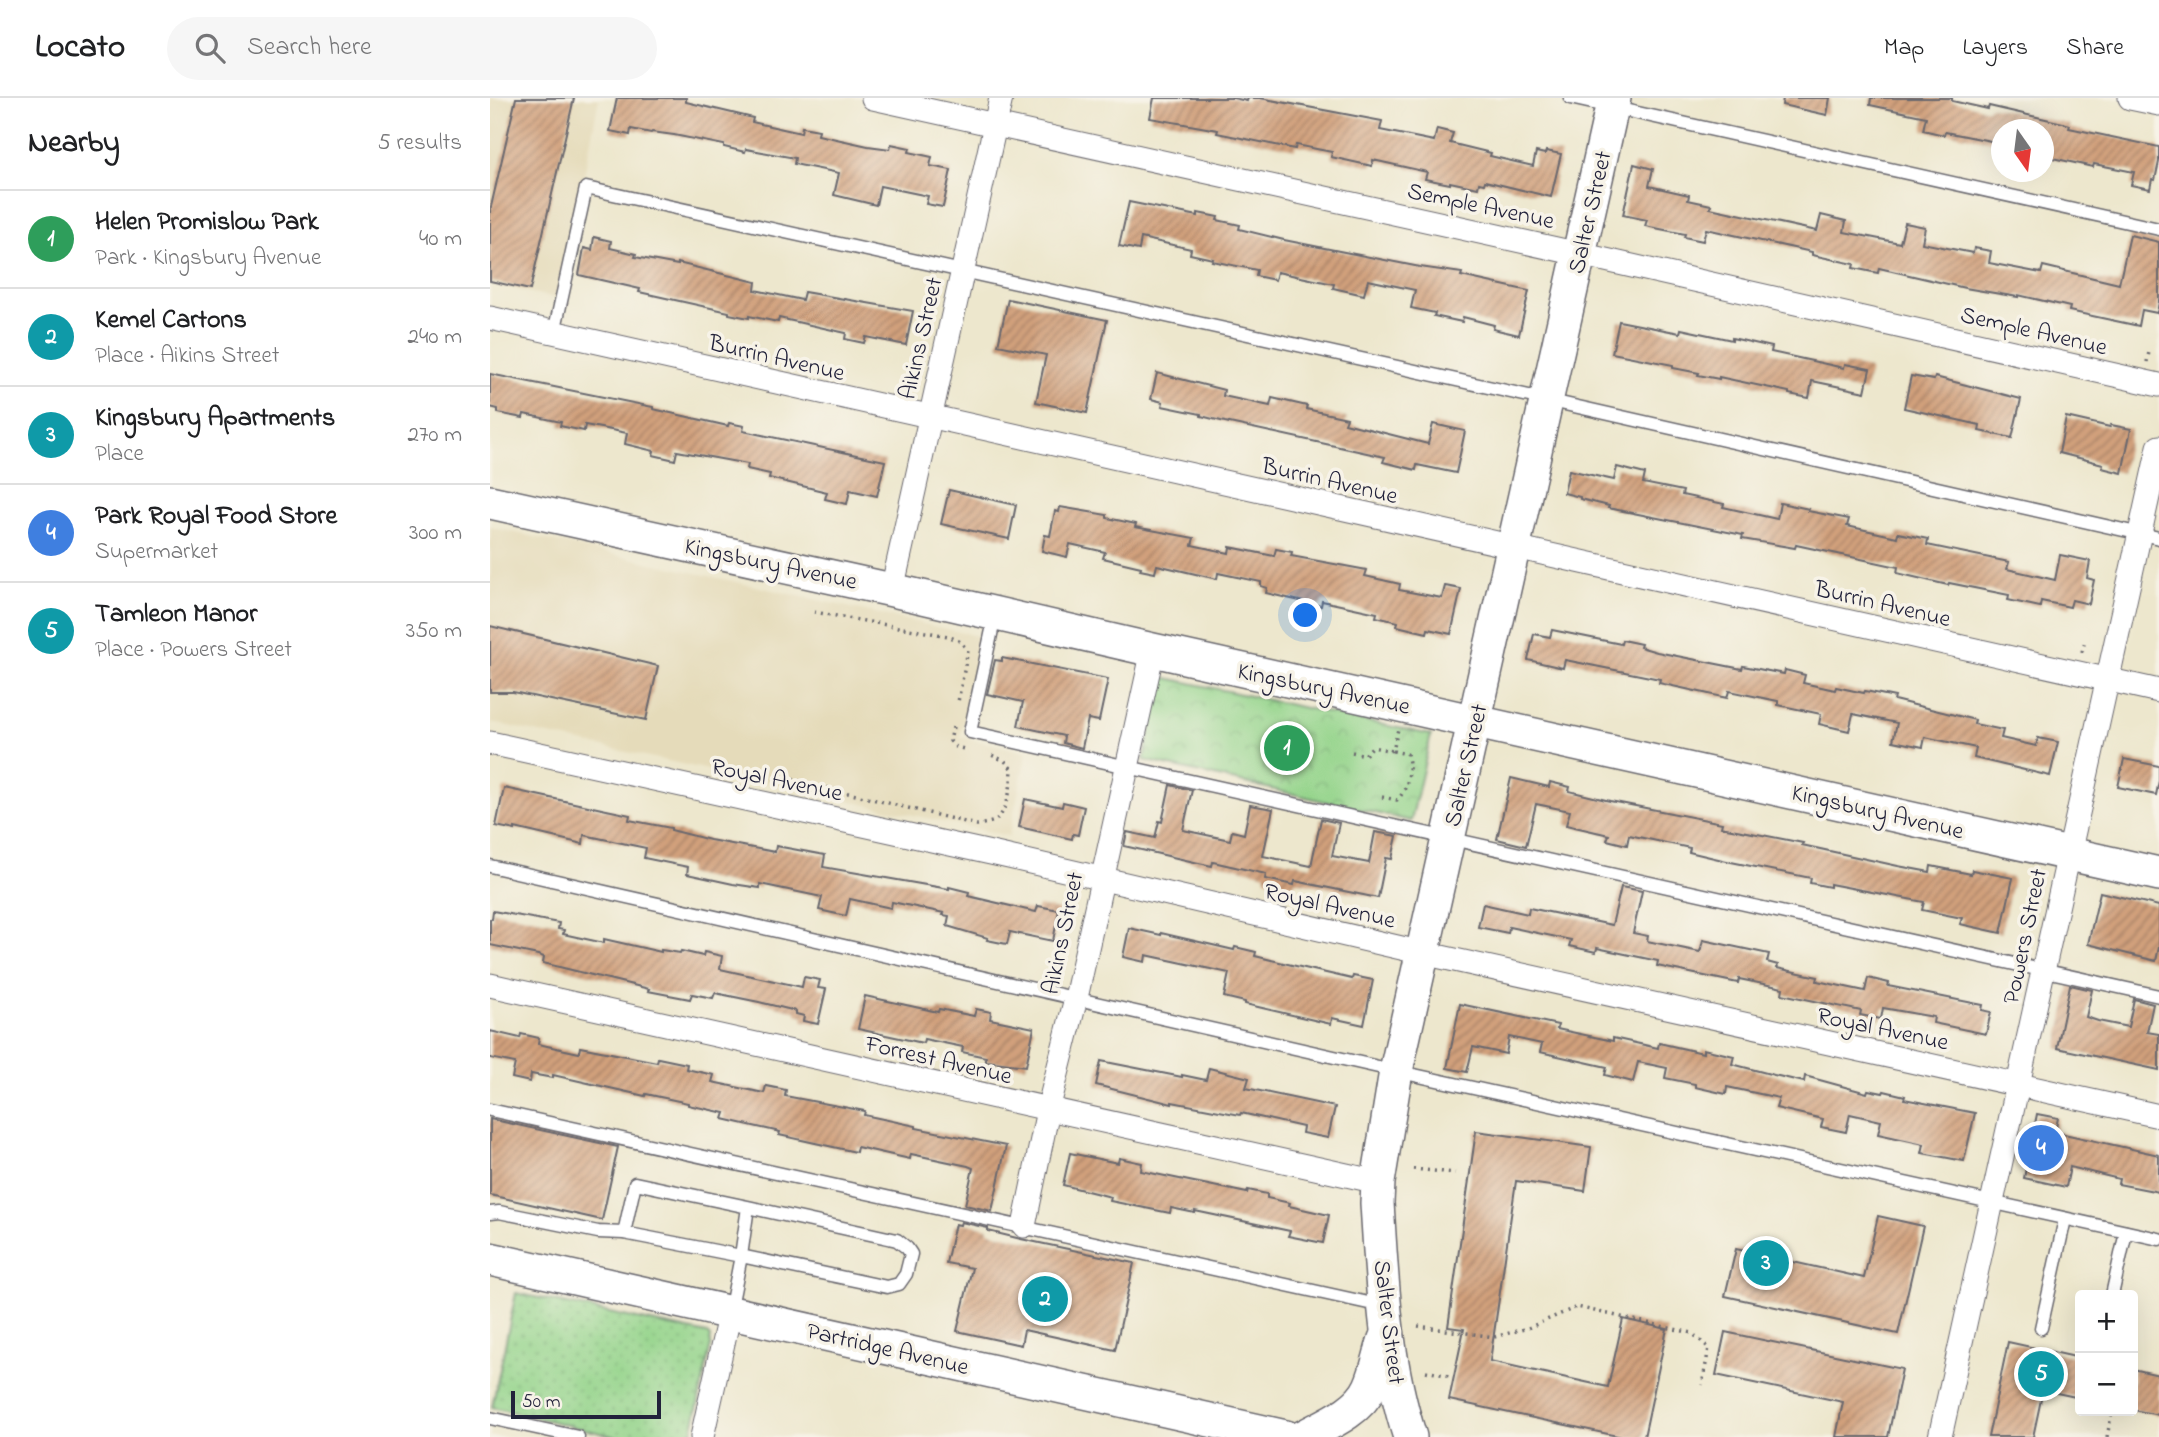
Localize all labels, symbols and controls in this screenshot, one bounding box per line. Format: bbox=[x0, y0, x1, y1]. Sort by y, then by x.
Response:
search box bbox=[167, 17, 657, 80]
text: Locato bbox=[35, 24, 125, 72]
icon: search bbox=[191, 29, 229, 67]
text: Search here bbox=[247, 29, 372, 67]
text: Map bbox=[1884, 31, 1924, 66]
text: Layers bbox=[1962, 31, 2028, 66]
text: Share bbox=[2066, 31, 2124, 66]
north arrow bbox=[1991, 119, 2054, 182]
text: Nearby bbox=[28, 122, 120, 166]
text: 5 results bbox=[378, 127, 462, 160]
street label: Salter Street bbox=[1560, 148, 1623, 277]
street label: Semple Avenue bbox=[1404, 175, 1558, 240]
text: Helen Promislow Park bbox=[95, 204, 319, 242]
text: 1 bbox=[47, 223, 55, 256]
text: 40 m bbox=[419, 223, 462, 256]
text: Park · Kingsbury Avenue bbox=[95, 242, 321, 275]
street label: Aikins Street bbox=[891, 274, 953, 403]
street label: Semple Avenue bbox=[1957, 299, 2111, 366]
text: Kemel Cartons bbox=[95, 302, 247, 340]
text: 2 bbox=[45, 321, 57, 354]
text: 240 m bbox=[408, 321, 462, 354]
street label: Burrin Avenue bbox=[704, 327, 848, 392]
text: Place · Aikins Street bbox=[95, 340, 279, 373]
text: Kingsbury Apartments bbox=[95, 400, 335, 438]
text: 3 bbox=[46, 419, 56, 452]
text: 270 m bbox=[408, 419, 462, 452]
text: Place bbox=[95, 438, 144, 471]
street label: Burrin Avenue bbox=[1257, 450, 1401, 515]
text: Park Royal Food Store bbox=[95, 498, 337, 536]
text: 4 bbox=[46, 517, 56, 550]
text: 300 m bbox=[409, 517, 462, 550]
street label: Kingsbury Avenue bbox=[681, 530, 860, 602]
text: Supermarket bbox=[95, 536, 218, 569]
street label: Burrin Avenue bbox=[1810, 573, 1954, 638]
text: Tamleon Manor bbox=[95, 596, 257, 634]
your location bbox=[1288, 598, 1322, 632]
text: 5 bbox=[44, 615, 58, 648]
text: 350 m bbox=[406, 615, 462, 648]
text: Place · Powers Street bbox=[95, 634, 292, 667]
street label: Kingsbury Avenue bbox=[1234, 655, 1413, 727]
street label: Salter Street bbox=[1436, 701, 1499, 830]
pin: 1 bbox=[1264, 722, 1310, 774]
street label: Royal Avenue bbox=[707, 750, 846, 814]
street label: Kingsbury Avenue bbox=[1788, 777, 1967, 851]
street label: Powers Street bbox=[1995, 866, 2058, 1007]
street label: Aikins Street bbox=[1034, 869, 1095, 998]
street label: Royal Avenue bbox=[1260, 875, 1399, 941]
street label: Royal Avenue bbox=[1813, 999, 1952, 1063]
street label: Forrest Avenue bbox=[861, 1027, 1015, 1095]
pin: 4 bbox=[2018, 1122, 2064, 1174]
pin: 3 bbox=[1743, 1237, 1789, 1289]
street label: Salter Street bbox=[1363, 1258, 1413, 1387]
pin: 2 bbox=[1022, 1273, 1068, 1325]
map controls bbox=[2075, 1290, 2138, 1416]
button: + bbox=[2075, 1290, 2138, 1353]
street label: Partridge Avenue bbox=[803, 1315, 972, 1386]
pin: 5 bbox=[2018, 1348, 2064, 1400]
button: − bbox=[2075, 1353, 2138, 1416]
scale bar bbox=[511, 1388, 662, 1420]
text: 50 m bbox=[522, 1389, 561, 1416]

